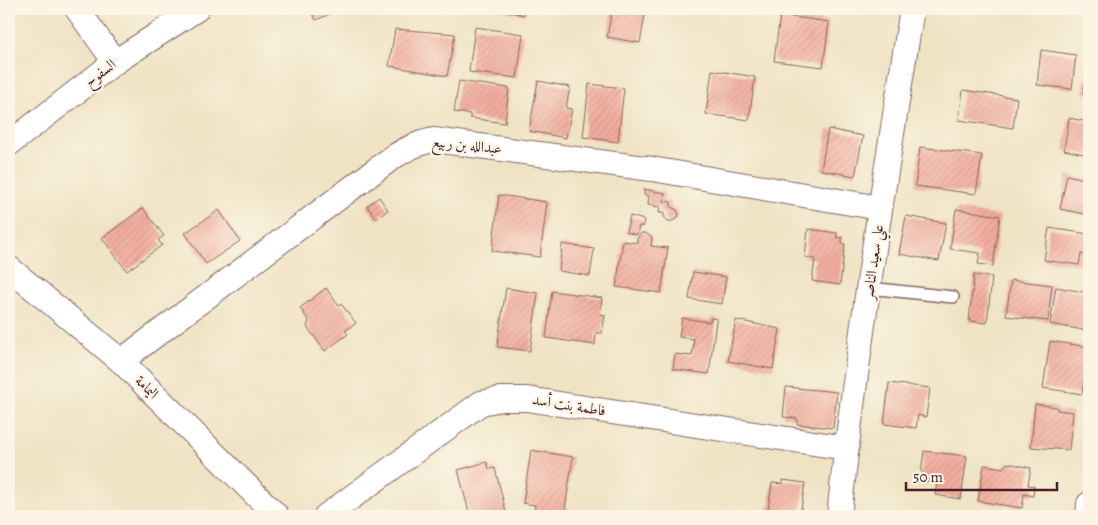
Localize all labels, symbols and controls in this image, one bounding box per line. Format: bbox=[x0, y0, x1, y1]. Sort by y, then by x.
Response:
street label: السفوح bbox=[80, 54, 122, 94]
street label: عبدالله بن ربيع bbox=[431, 131, 503, 163]
street label: علي سعيد الناصر bbox=[858, 223, 892, 303]
street label: اليمامة bbox=[131, 371, 163, 403]
street label: فاطمة بنت أسد bbox=[531, 388, 607, 421]
scale bar bbox=[906, 460, 1057, 492]
text: 50 m bbox=[913, 467, 943, 487]

